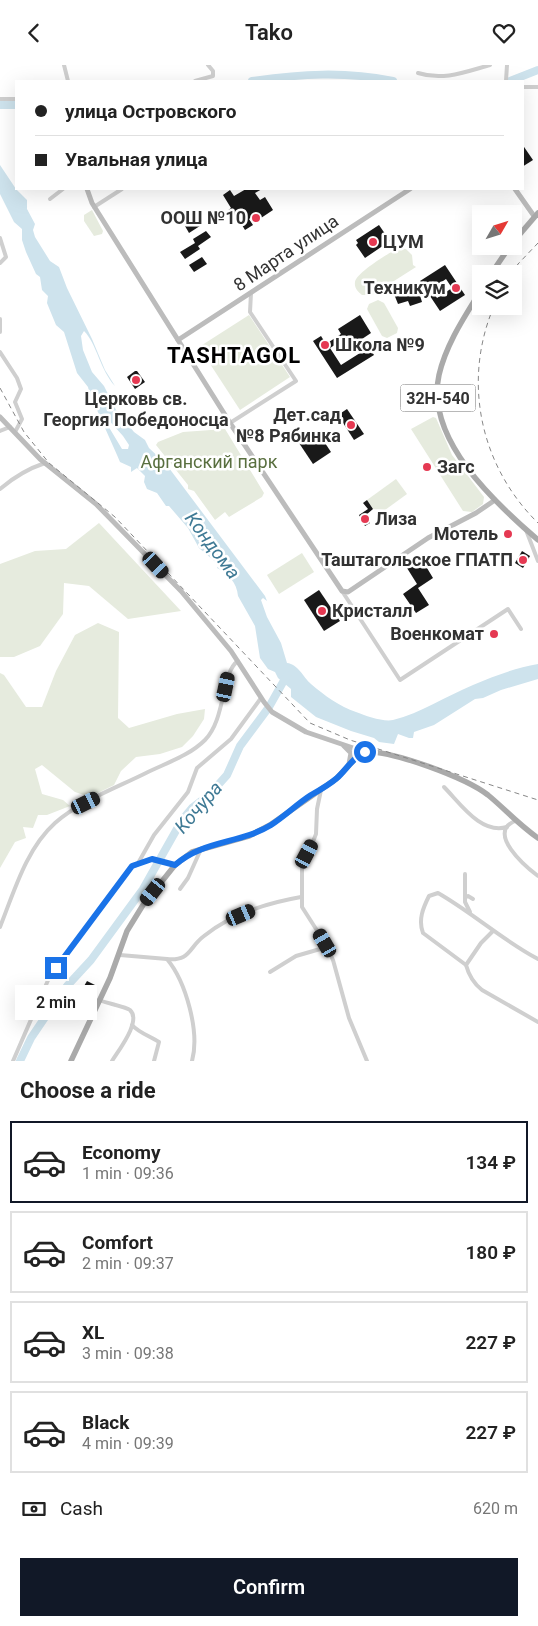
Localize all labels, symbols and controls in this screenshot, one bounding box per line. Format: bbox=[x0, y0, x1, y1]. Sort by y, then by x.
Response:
icon: back bbox=[20, 19, 48, 47]
icon: heart bbox=[490, 19, 518, 47]
text: Tako bbox=[245, 20, 293, 45]
text: улица Островского bbox=[65, 100, 236, 123]
text: Увальная улица bbox=[65, 148, 208, 171]
north arrow bbox=[472, 205, 522, 255]
map controls bbox=[472, 205, 522, 315]
place label: ООШ №10 bbox=[161, 207, 246, 228]
street label: 8 Марта улица bbox=[229, 210, 342, 295]
marker: ООШ №10 bbox=[250, 212, 262, 224]
place label: ЦУМ bbox=[383, 231, 424, 252]
marker: ЦУМ bbox=[367, 236, 379, 248]
button: layers bbox=[472, 265, 522, 315]
place label: Техникум bbox=[364, 277, 446, 298]
marker: Техникум bbox=[450, 282, 462, 294]
place label: Школа №9 bbox=[335, 334, 425, 355]
marker: Школа №9 bbox=[319, 339, 331, 351]
district label: TASHTAGOL bbox=[167, 343, 301, 368]
marker: Церковь св. Георгия Победоносца bbox=[130, 374, 142, 386]
road number: 32Н-540 bbox=[400, 384, 476, 411]
place label: Церковь св. Георгия Победоносца bbox=[43, 388, 229, 430]
place label: Дет.сад №8 Рябинка bbox=[236, 404, 342, 446]
marker: Дет.сад №8 Рябинка bbox=[345, 419, 357, 431]
park label: Афганский парк bbox=[141, 451, 278, 472]
place label: Загс bbox=[437, 456, 475, 477]
marker: Загс bbox=[421, 461, 433, 473]
water label: Кондома bbox=[180, 507, 245, 583]
place label: Лиза bbox=[375, 508, 417, 529]
marker: Лиза bbox=[359, 513, 371, 525]
place label: Мотель bbox=[434, 523, 498, 544]
marker: Мотель bbox=[502, 528, 514, 540]
car bbox=[140, 549, 171, 581]
place label: Таштагольское ГПАТП bbox=[321, 549, 513, 570]
marker: Таштагольское ГПАТП bbox=[517, 554, 529, 566]
place label: Кристалл bbox=[332, 600, 412, 621]
marker: Кристалл bbox=[316, 605, 328, 617]
place label: Военкомат bbox=[390, 623, 484, 644]
marker: Военкомат bbox=[488, 628, 500, 640]
car bbox=[215, 671, 236, 703]
route start bbox=[354, 741, 376, 763]
water label: Кочура bbox=[170, 777, 227, 838]
car bbox=[69, 790, 102, 816]
car bbox=[293, 837, 320, 871]
car bbox=[137, 876, 168, 908]
car bbox=[224, 902, 257, 928]
car bbox=[311, 926, 338, 960]
route end bbox=[45, 957, 67, 979]
callout: 2 min bbox=[15, 985, 97, 1021]
text: 2 min bbox=[36, 993, 76, 1012]
text: Choose a ride bbox=[20, 1078, 156, 1103]
icon: car bbox=[22, 1140, 67, 1185]
text: Economy bbox=[82, 1141, 161, 1164]
text: 134 ₽ bbox=[465, 1151, 516, 1174]
text: 1 min · 09:36 bbox=[82, 1164, 174, 1183]
icon: car bbox=[22, 1230, 67, 1275]
text: Comfort bbox=[82, 1231, 153, 1254]
text: 180 ₽ bbox=[465, 1241, 516, 1264]
text: 2 min · 09:37 bbox=[82, 1254, 174, 1273]
icon: car bbox=[22, 1320, 67, 1365]
text: XL bbox=[82, 1321, 104, 1344]
text: 227 ₽ bbox=[465, 1331, 516, 1354]
text: 3 min · 09:38 bbox=[82, 1344, 174, 1363]
icon: car bbox=[22, 1410, 67, 1455]
text: Black bbox=[82, 1411, 129, 1434]
text: 227 ₽ bbox=[465, 1421, 516, 1444]
text: 4 min · 09:39 bbox=[82, 1434, 174, 1453]
icon: cash bbox=[20, 1495, 48, 1523]
text: Cash bbox=[60, 1497, 103, 1520]
text: 620 m bbox=[473, 1499, 518, 1518]
button: Confirm bbox=[20, 1558, 518, 1616]

